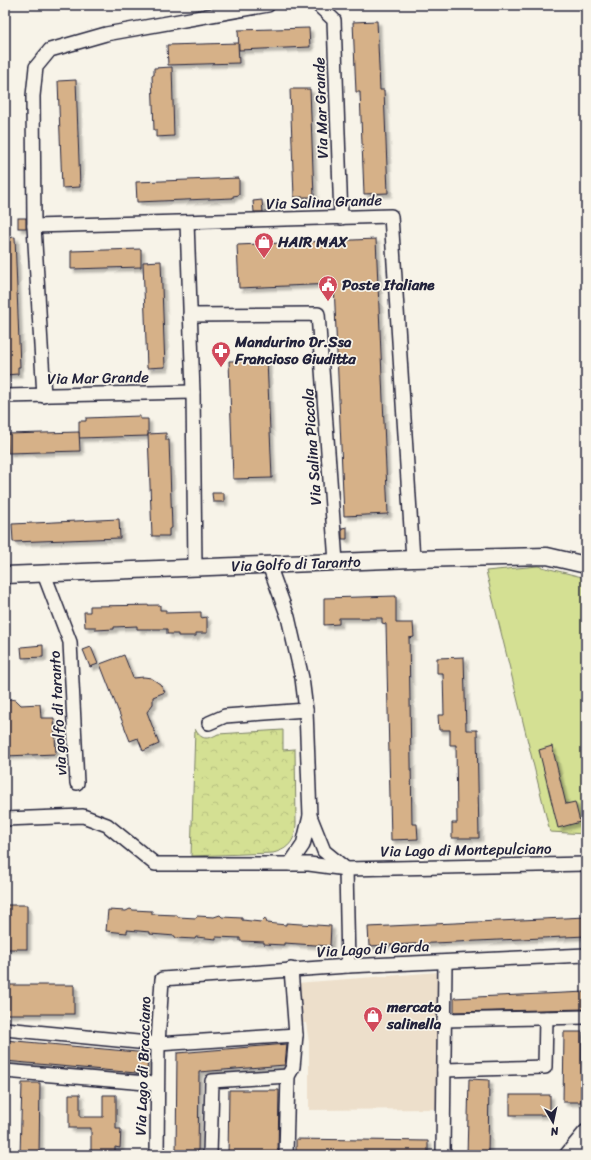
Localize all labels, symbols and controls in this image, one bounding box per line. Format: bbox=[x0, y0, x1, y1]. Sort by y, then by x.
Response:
street label: Via Mar Grande bbox=[306, 56, 336, 159]
street label: Via Salina Grande bbox=[266, 187, 383, 217]
place label: HAIR MAX bbox=[277, 229, 348, 255]
shop icon: HAIR MAX bbox=[253, 231, 275, 259]
place label: Poste Italiane bbox=[342, 272, 435, 298]
public building icon: Poste Italiane bbox=[317, 274, 339, 302]
place label: Mandurino Dr.Ssa Francioso Giuditta bbox=[234, 329, 356, 372]
pharmacy icon: Mandurino Dr.Ssa Francioso Giuditta bbox=[210, 340, 232, 368]
street label: Via Mar Grande bbox=[47, 364, 149, 392]
street label: Via Salina Piccola bbox=[295, 387, 329, 506]
street label: Via Golfo di Taranto bbox=[231, 549, 362, 579]
street label: via golfo di taranto bbox=[42, 650, 74, 776]
street label: Via Lago di Montepulciano bbox=[380, 836, 552, 864]
street label: Via Lago di Garda bbox=[316, 933, 430, 965]
place label: mercato salinella bbox=[386, 994, 442, 1037]
street label: Via Lago di Bracciano bbox=[128, 995, 158, 1136]
shop icon: mercato salinella bbox=[362, 1005, 384, 1033]
north arrow bbox=[533, 1102, 573, 1142]
text: N bbox=[549, 1121, 561, 1141]

